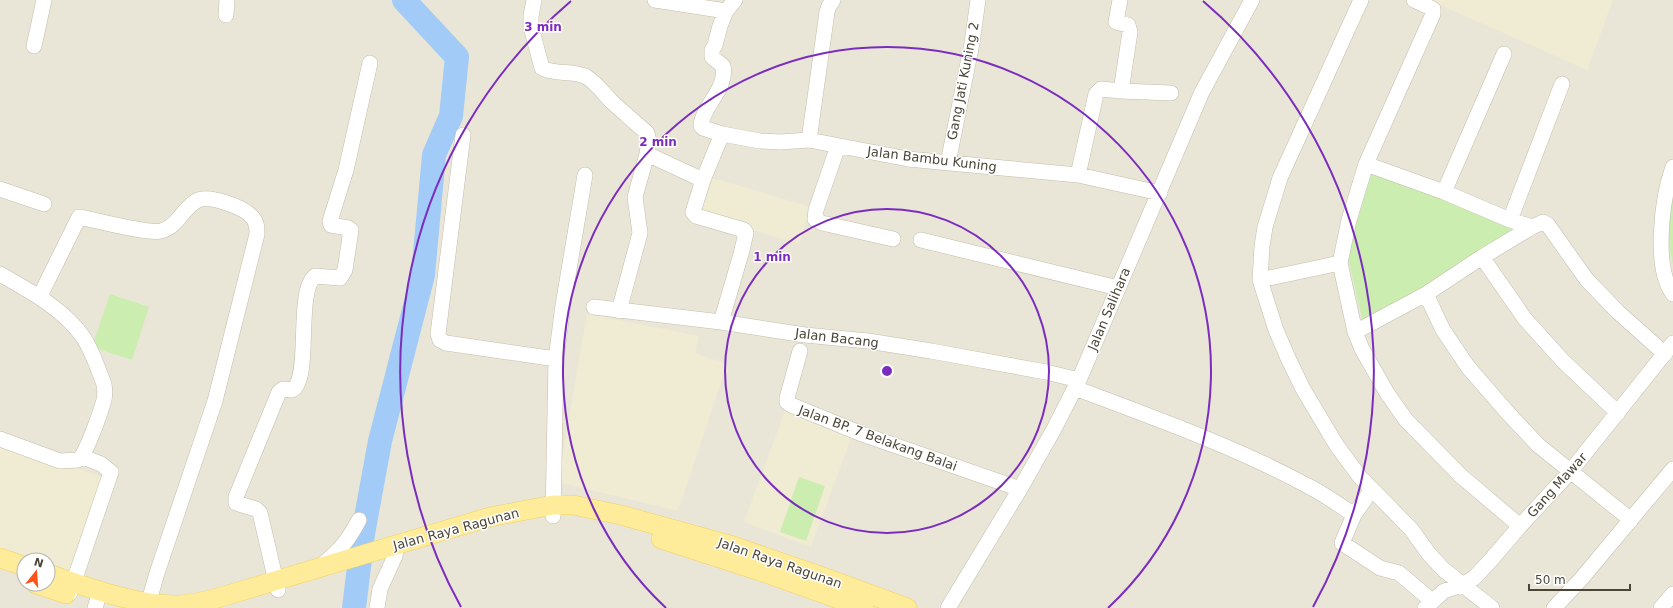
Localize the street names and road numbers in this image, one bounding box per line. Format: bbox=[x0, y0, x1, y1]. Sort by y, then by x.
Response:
street label: Gang Jati Kuning 2 bbox=[944, 21, 982, 141]
street label: Jalan Bambu Kuning bbox=[865, 143, 998, 174]
street label: Jalan Salihara bbox=[1084, 265, 1133, 354]
street label: Jalan Bacang bbox=[793, 325, 880, 351]
street label: Jalan BP. 7 Belakang Balai bbox=[796, 402, 959, 474]
street label: Gang Mawar bbox=[1524, 449, 1590, 520]
street label: Jalan Raya Ragunan bbox=[390, 505, 521, 553]
street label: Jalan Raya Ragunan bbox=[715, 534, 844, 591]

